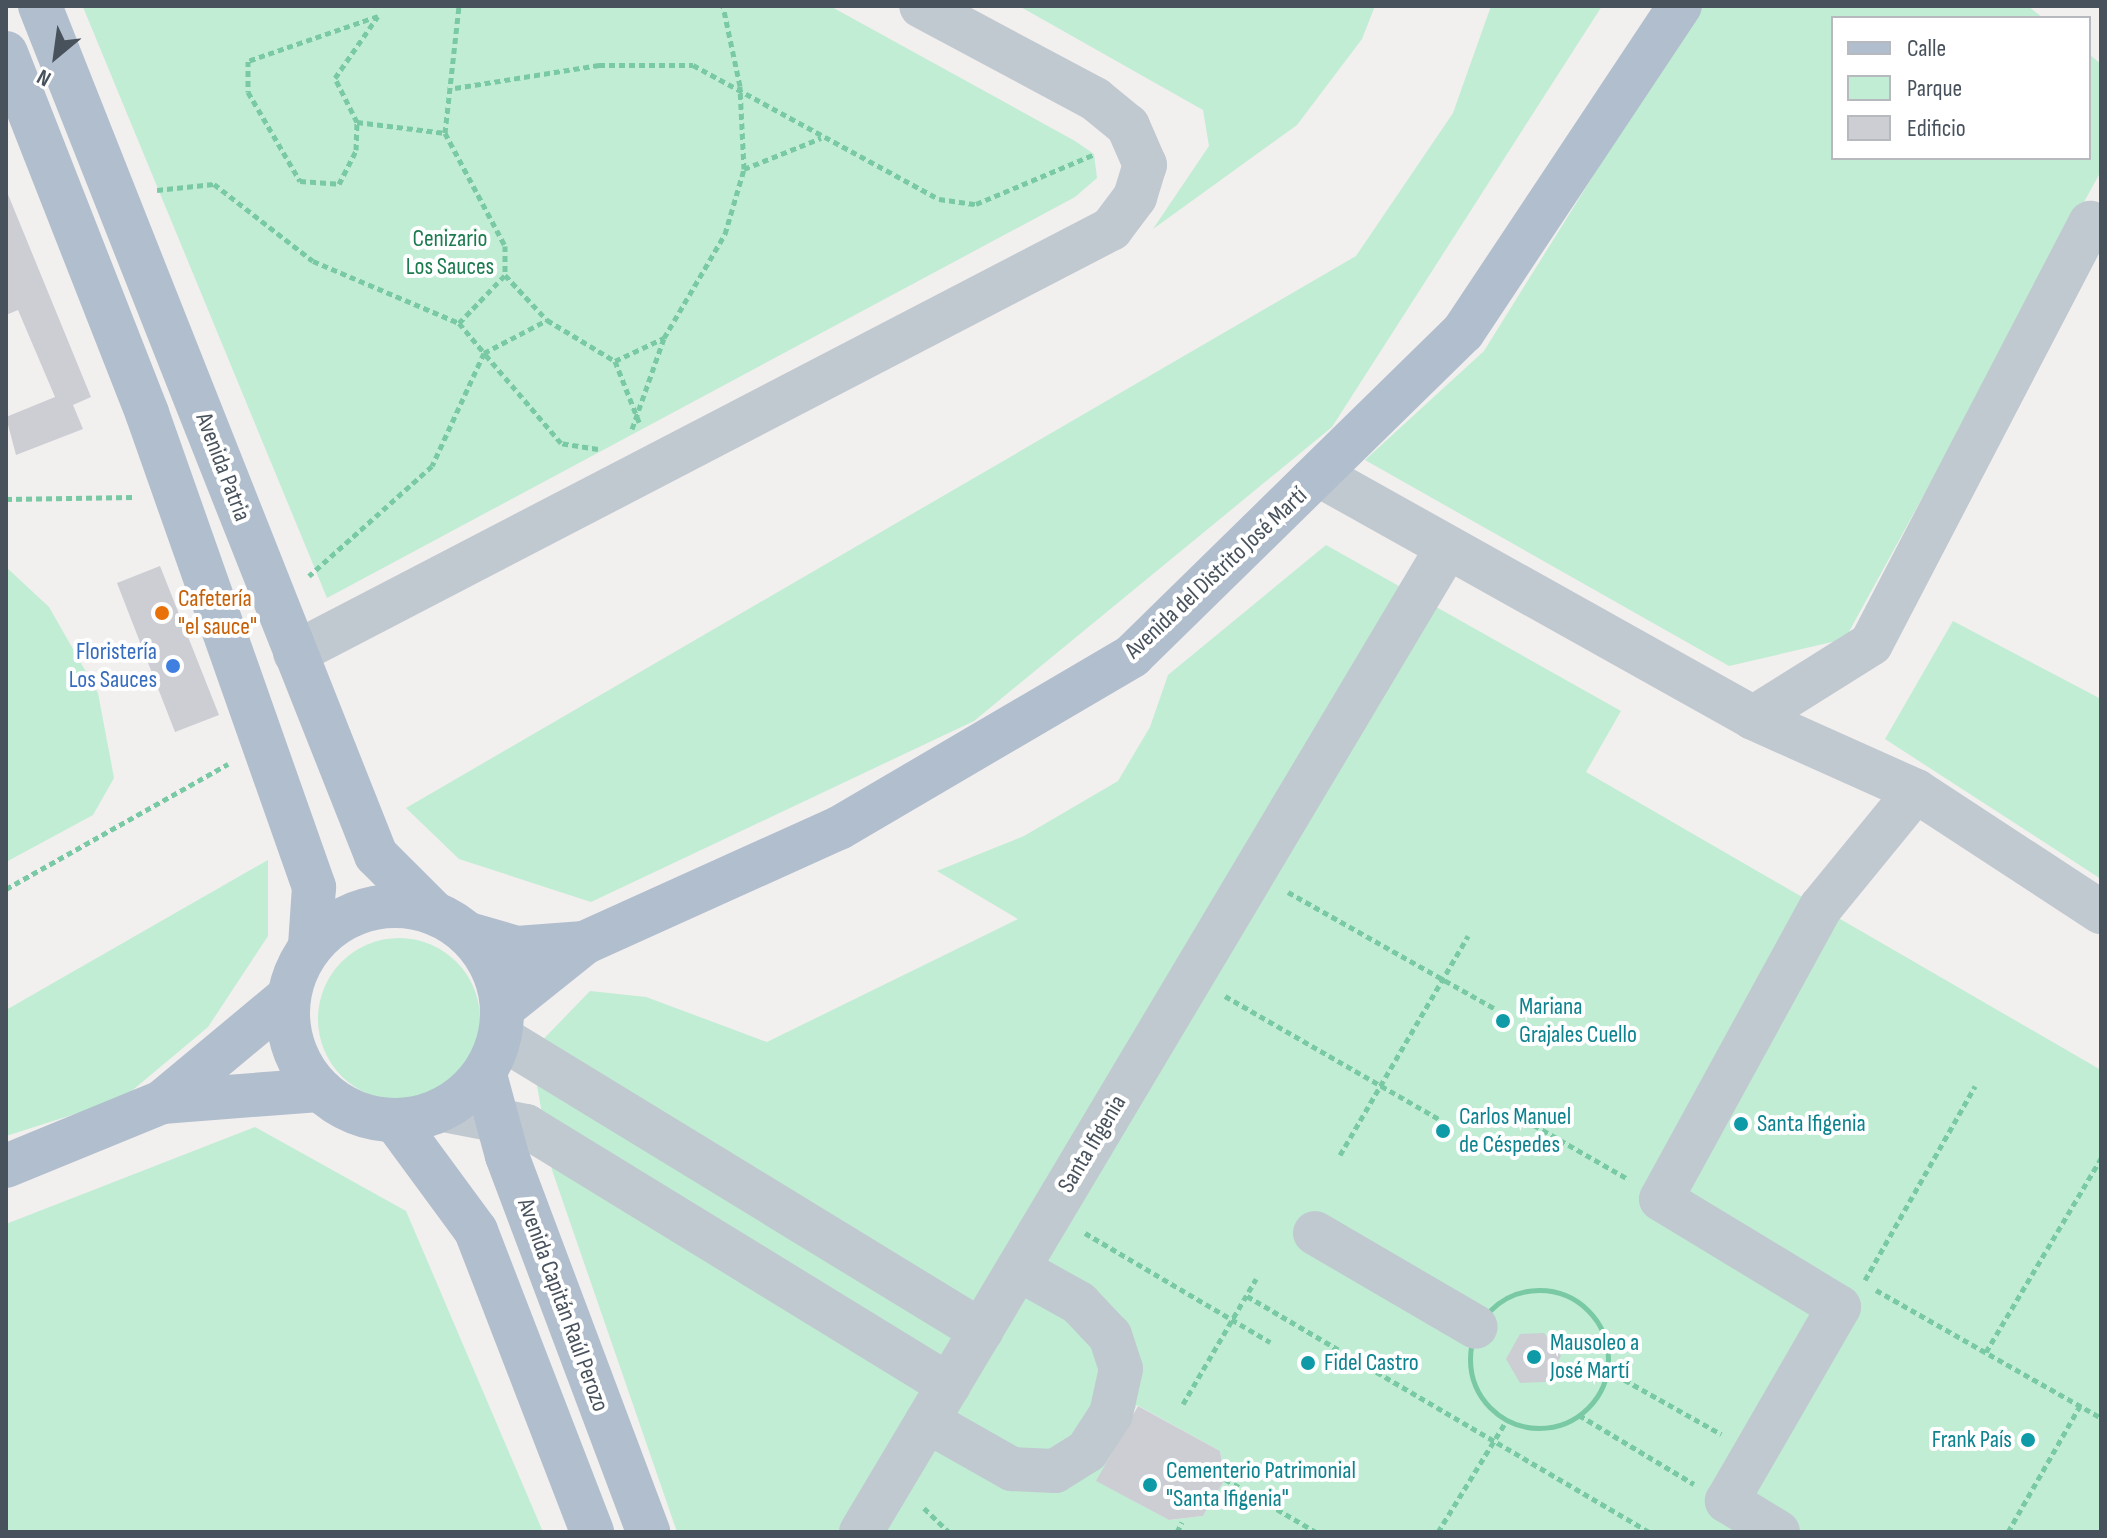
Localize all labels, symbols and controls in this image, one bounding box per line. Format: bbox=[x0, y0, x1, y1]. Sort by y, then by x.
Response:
north arrow bbox=[16, 16, 96, 96]
legend bbox=[1831, 16, 2091, 160]
text: Calle bbox=[1907, 34, 1946, 63]
text: N bbox=[32, 63, 56, 92]
text: Parque bbox=[1907, 74, 1962, 103]
text: Edificio bbox=[1907, 114, 1966, 143]
park label: Cenizario Los Sauces bbox=[406, 225, 494, 281]
street label: Avenida Patria bbox=[189, 409, 257, 525]
street label: Avenida del Distrito José Martí bbox=[1119, 481, 1313, 665]
place label: Cafetería "el sauce" bbox=[178, 585, 257, 641]
marker: Cafetería "el sauce" bbox=[153, 604, 171, 622]
place label: Floristería Los Sauces bbox=[69, 638, 157, 694]
marker: Floristería Los Sauces bbox=[164, 657, 182, 675]
place label: Mariana Grajales Cuello bbox=[1519, 993, 1637, 1049]
marker: Mariana Grajales Cuello bbox=[1494, 1012, 1512, 1030]
street label: Santa Ifigenia bbox=[1052, 1090, 1132, 1198]
place label: Carlos Manuel de Céspedes bbox=[1459, 1103, 1571, 1159]
place label: Santa Ifigenia bbox=[1757, 1110, 1866, 1138]
marker: Santa Ifigenia bbox=[1732, 1115, 1750, 1133]
marker: Carlos Manuel de Céspedes bbox=[1434, 1122, 1452, 1140]
street label: Avenida Capitán Raúl Perozo bbox=[511, 1195, 615, 1415]
place label: Mausoleo a José Martí bbox=[1550, 1329, 1639, 1385]
marker: Mausoleo a José Martí bbox=[1525, 1348, 1543, 1366]
place label: Fidel Castro bbox=[1324, 1349, 1419, 1377]
marker: Fidel Castro bbox=[1299, 1354, 1317, 1372]
place label: Frank País bbox=[1932, 1426, 2012, 1454]
marker: Frank País bbox=[2019, 1431, 2037, 1449]
place label: Cementerio Patrimonial "Santa Ifigenia" bbox=[1166, 1457, 1356, 1513]
marker: Cementerio Patrimonial "Santa Ifigenia" bbox=[1141, 1476, 1159, 1494]

